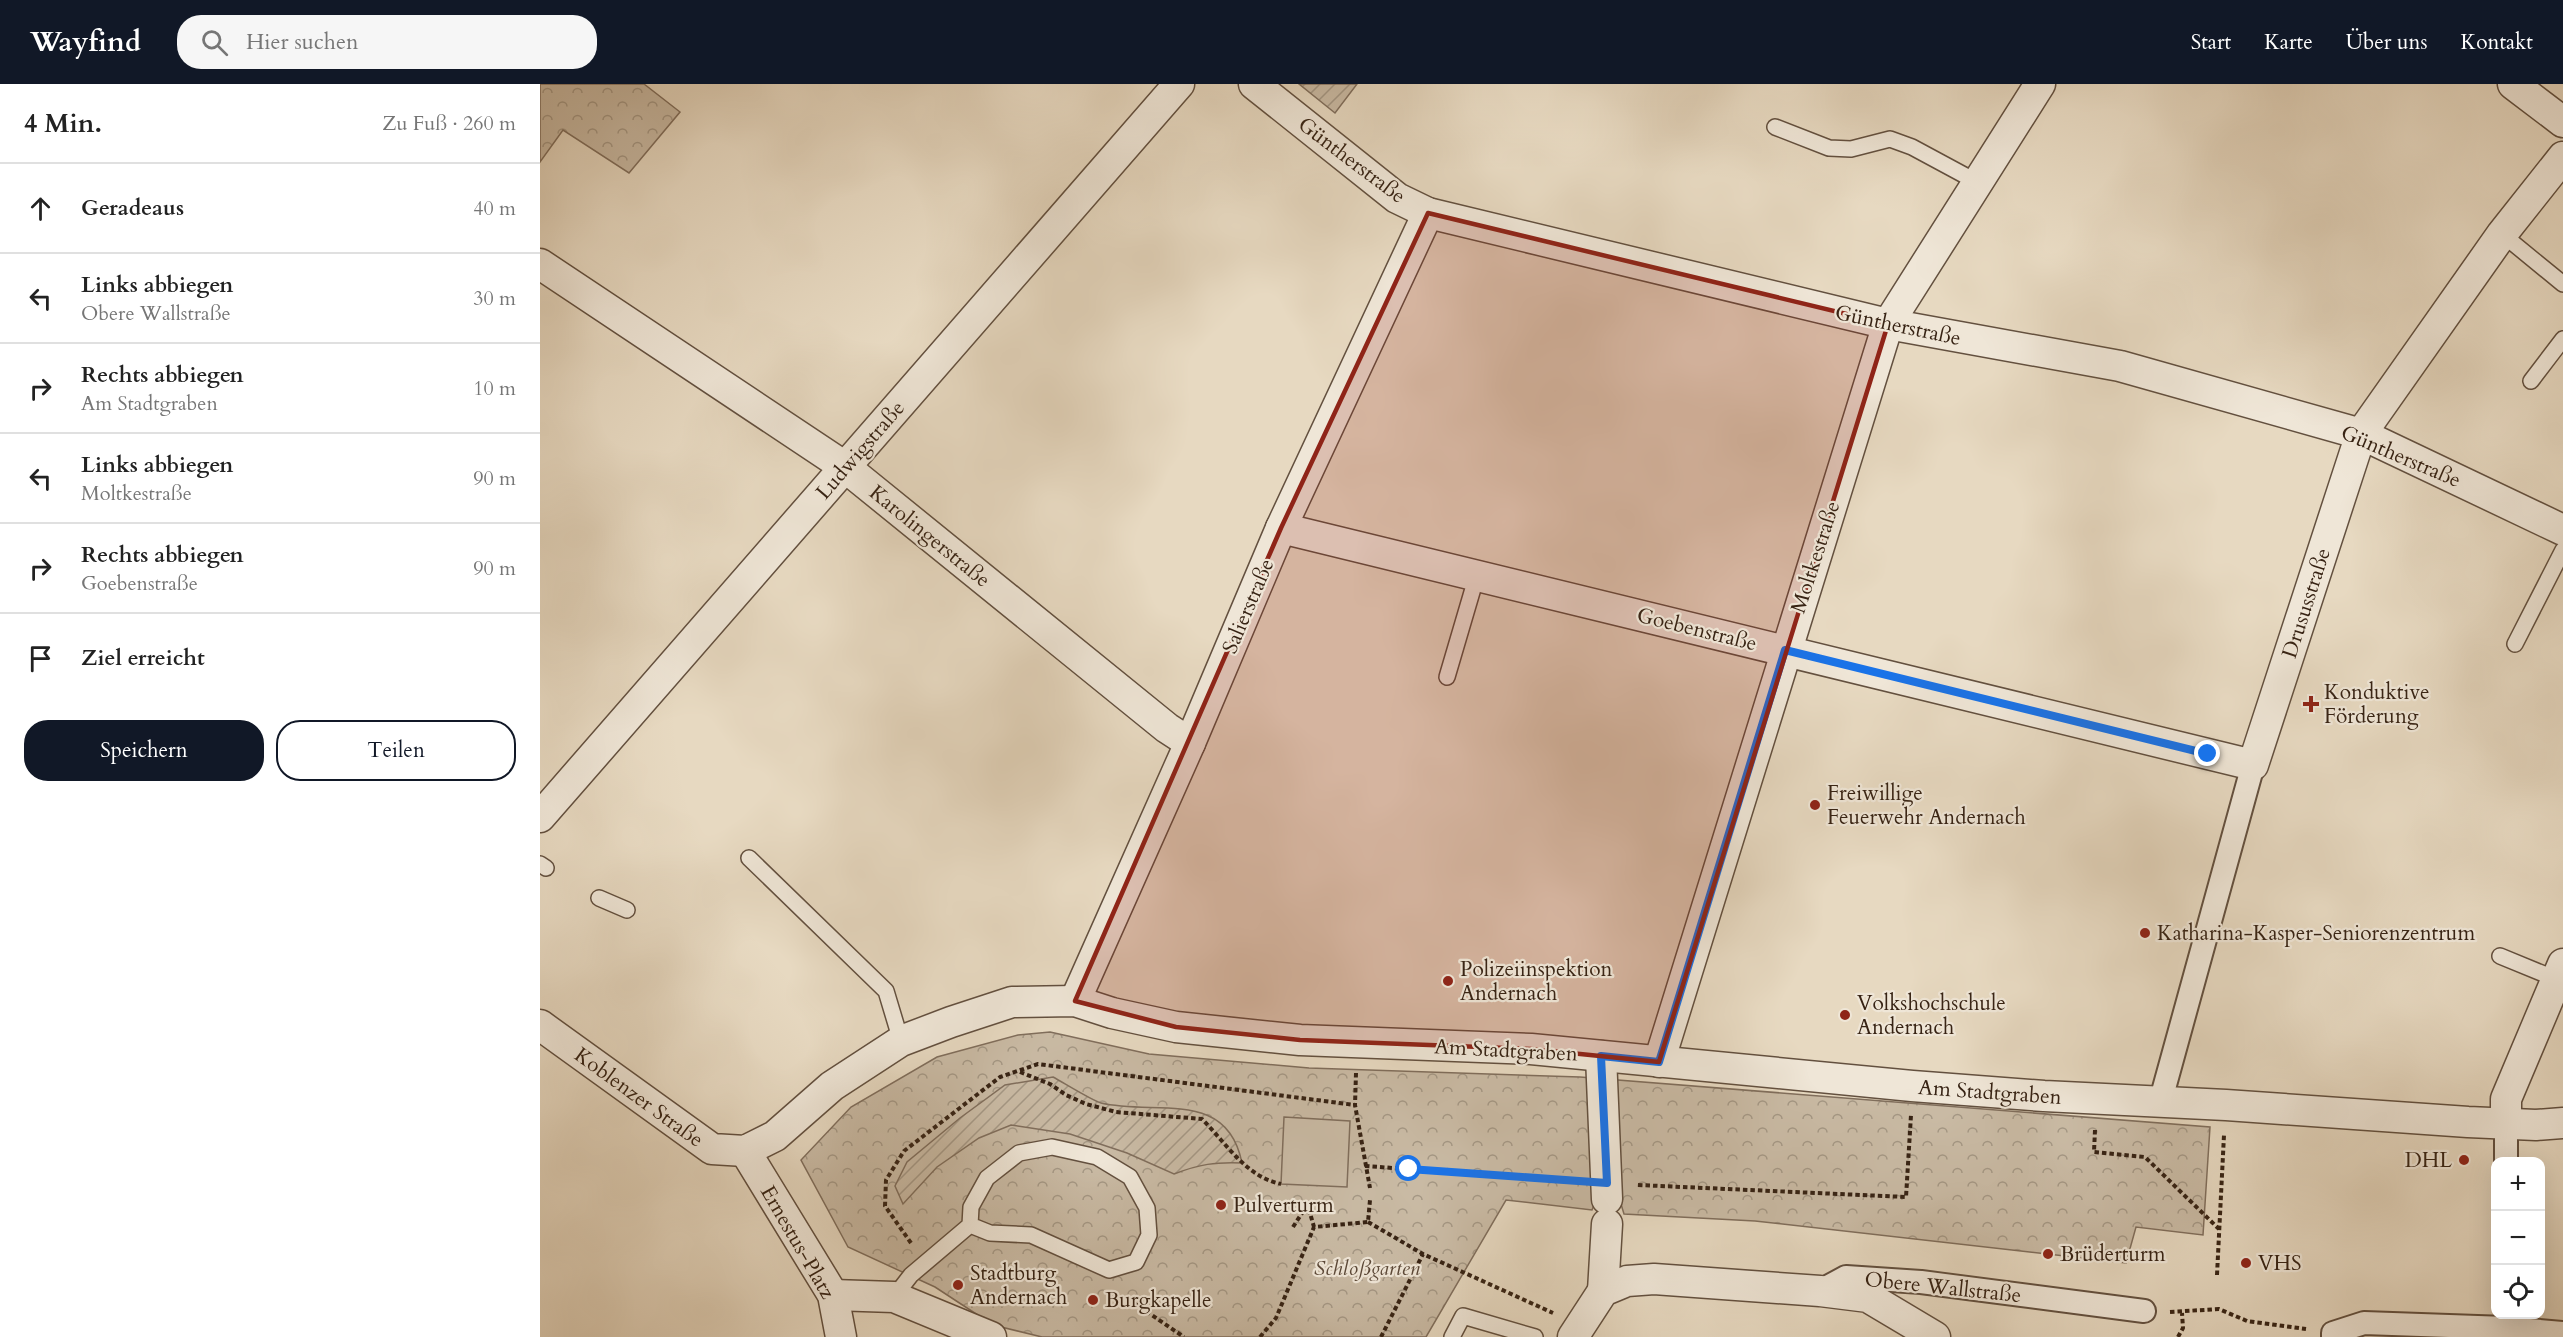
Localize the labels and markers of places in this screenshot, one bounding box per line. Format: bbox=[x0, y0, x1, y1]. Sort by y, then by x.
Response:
place label: Konduktive Förderung bbox=[2324, 678, 2430, 731]
marker: Konduktive Förderung bbox=[2302, 695, 2320, 713]
place label: Freiwillige Feuerwehr Andernach bbox=[1827, 779, 2026, 832]
marker: Freiwillige Feuerwehr Andernach bbox=[1808, 798, 1822, 812]
place label: Katharina-Kasper-Seniorenzentrum bbox=[2157, 919, 2475, 948]
marker: Katharina-Kasper-Seniorenzentrum bbox=[2138, 926, 2152, 940]
place label: Polizeiinspektion Andernach bbox=[1460, 955, 1613, 1008]
marker: Polizeiinspektion Andernach bbox=[1441, 974, 1455, 988]
place label: Volkshochschule Andernach bbox=[1857, 989, 2006, 1042]
marker: Volkshochschule Andernach bbox=[1838, 1008, 1852, 1022]
place label: DHL bbox=[2405, 1146, 2452, 1175]
marker: DHL bbox=[2457, 1153, 2471, 1167]
place label: Pulverturm bbox=[1233, 1191, 1334, 1220]
marker: Pulverturm bbox=[1214, 1198, 1228, 1212]
place label: Brüderturm bbox=[2060, 1240, 2166, 1269]
marker: Brüderturm bbox=[2041, 1247, 2055, 1261]
place label: VHS bbox=[2258, 1249, 2302, 1278]
marker: VHS bbox=[2239, 1256, 2253, 1270]
place label: Stadtburg Andernach bbox=[970, 1259, 1068, 1312]
marker: Stadtburg Andernach bbox=[951, 1278, 965, 1292]
place label: Burgkapelle bbox=[1105, 1286, 1211, 1315]
marker: Burgkapelle bbox=[1086, 1293, 1100, 1307]

